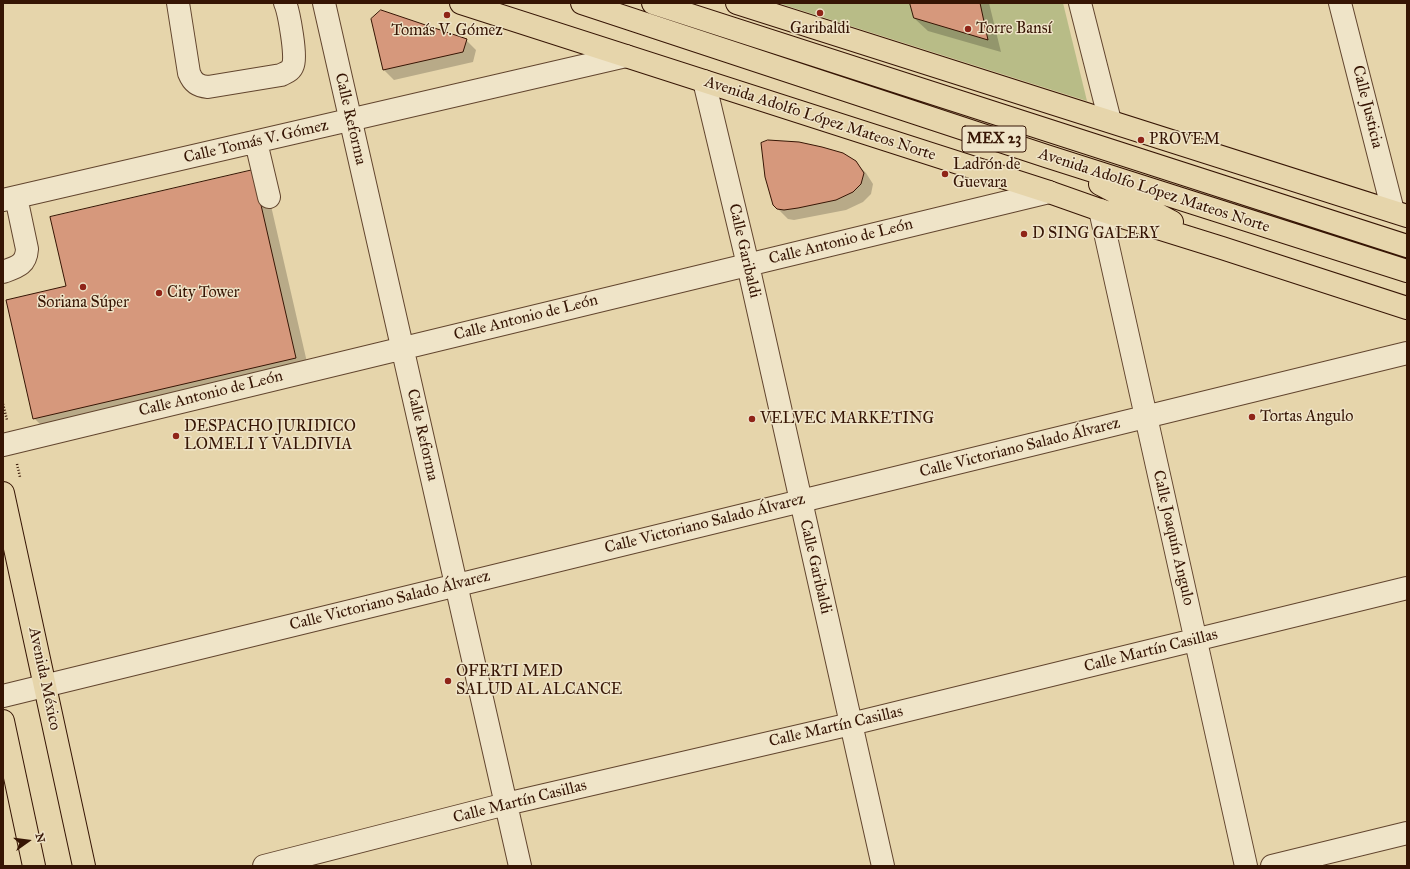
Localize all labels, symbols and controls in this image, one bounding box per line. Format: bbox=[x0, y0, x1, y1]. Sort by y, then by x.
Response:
marker: Garibaldi bbox=[815, 8, 825, 18]
marker: Tomás V. Gómez bbox=[442, 10, 452, 20]
place label: Garibaldi bbox=[790, 19, 850, 39]
place label: Torre Bansí bbox=[976, 19, 1052, 39]
place label: Tomás V. Gómez bbox=[391, 21, 503, 41]
marker: Torre Bansí bbox=[963, 24, 973, 34]
street label: Calle Justicia bbox=[1347, 64, 1387, 150]
street label: Calle Reforma bbox=[330, 71, 370, 167]
street label: Avenida Adolfo López Mateos Norte bbox=[702, 72, 938, 166]
street label: Calle Tomás V. Gómez bbox=[182, 116, 330, 168]
road number: MEX 23 bbox=[962, 126, 1026, 152]
place label: PROVEM bbox=[1149, 130, 1220, 150]
marker: PROVEM bbox=[1136, 135, 1146, 145]
street label: Avenida Adolfo López Mateos Norte bbox=[1036, 144, 1272, 238]
place label: Ladrón de Guevara bbox=[953, 155, 1021, 193]
marker: Ladrón de Guevara bbox=[940, 169, 950, 179]
street label: Calle Garibaldi bbox=[724, 202, 764, 300]
street label: Calle Antonio de León bbox=[767, 215, 915, 269]
place label: D SING GALERY bbox=[1032, 224, 1160, 244]
marker: D SING GALERY bbox=[1019, 229, 1029, 239]
marker: Soriana Súper bbox=[78, 282, 88, 292]
place label: City Tower bbox=[167, 283, 240, 303]
marker: City Tower bbox=[154, 288, 164, 298]
street label: Calle Antonio de León bbox=[452, 291, 600, 345]
place label: Soriana Súper bbox=[37, 293, 129, 313]
street label: Calle Antonio de León bbox=[137, 367, 285, 421]
street label: Calle Reforma bbox=[402, 387, 442, 483]
place label: Tortas Angulo bbox=[1260, 407, 1353, 427]
place label: VELVEC MARKETING bbox=[760, 409, 934, 429]
marker: Tortas Angulo bbox=[1247, 412, 1257, 422]
marker: VELVEC MARKETING bbox=[747, 414, 757, 424]
street label: Calle Victoriano Salado Álvarez bbox=[918, 414, 1122, 482]
place label: DESPACHO JURIDICO LOMELI Y VALDIVIA bbox=[184, 417, 356, 455]
marker: DESPACHO JURIDICO LOMELI Y VALDIVIA bbox=[171, 431, 181, 441]
street label: Calle Joaquín Angulo bbox=[1148, 469, 1198, 607]
street label: Calle Victoriano Salado Álvarez bbox=[603, 490, 807, 558]
street label: Calle Garibaldi bbox=[795, 518, 835, 616]
street label: Calle Victoriano Salado Álvarez bbox=[288, 567, 492, 635]
street label: Calle Martín Casillas bbox=[1082, 625, 1220, 677]
street label: Avenida México bbox=[24, 626, 64, 732]
place label: OFERTI MED SALUD AL ALCANCE bbox=[456, 662, 622, 700]
marker: OFERTI MED SALUD AL ALCANCE bbox=[443, 676, 453, 686]
street label: Calle Martín Casillas bbox=[767, 702, 905, 752]
street label: Calle Martín Casillas bbox=[451, 776, 589, 828]
north arrow bbox=[8, 821, 48, 861]
text: N bbox=[33, 832, 48, 844]

